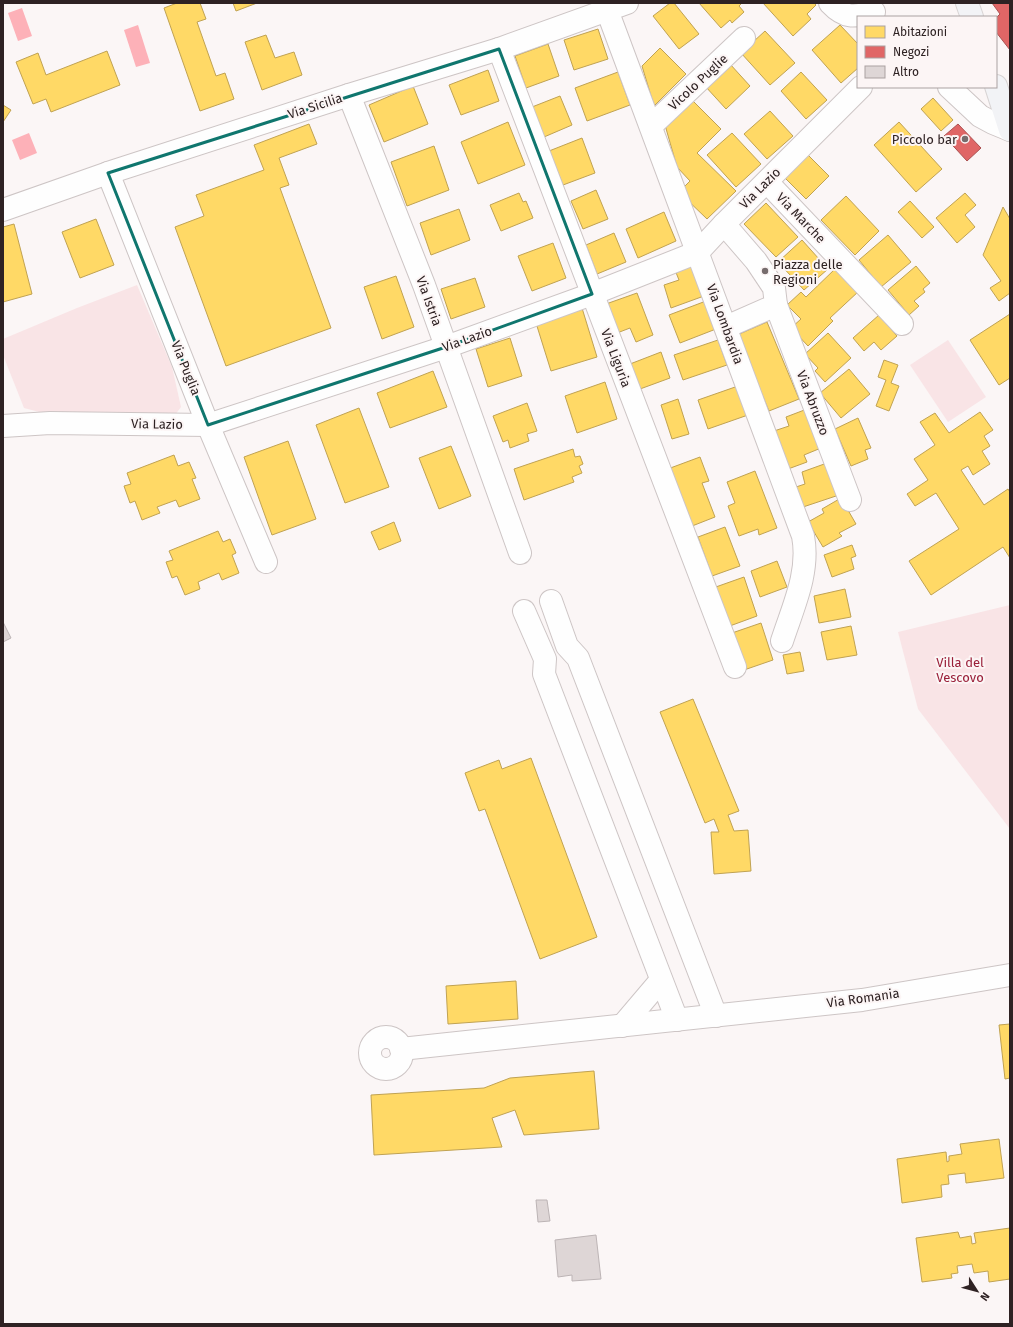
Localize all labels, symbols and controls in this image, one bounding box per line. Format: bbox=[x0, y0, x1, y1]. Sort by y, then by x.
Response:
legend bbox=[857, 16, 997, 88]
text: Abitazioni bbox=[893, 25, 947, 39]
text: Negozi bbox=[893, 45, 929, 59]
street label: Vicolo Puglie bbox=[665, 51, 731, 113]
text: Altro bbox=[893, 65, 919, 79]
street label: Via Sicilia bbox=[286, 90, 344, 122]
place label: Piccolo bar bbox=[892, 132, 957, 147]
marker: Piccolo bar bbox=[960, 134, 970, 144]
street label: Via Lazio bbox=[736, 164, 784, 212]
street label: Via Marche bbox=[773, 190, 829, 246]
place label: Piazza delle Regioni bbox=[773, 257, 842, 287]
marker: Piazza delle Regioni bbox=[760, 266, 770, 276]
street label: Via Istria bbox=[413, 274, 445, 328]
street label: Via Lombardia bbox=[704, 282, 746, 366]
street label: Via Lazio bbox=[440, 323, 494, 355]
street label: Via Liguria bbox=[598, 327, 634, 389]
street label: Via Puglia bbox=[168, 339, 204, 397]
street label: Via Abruzzo bbox=[794, 369, 832, 437]
street label: Via Lazio bbox=[131, 416, 183, 432]
park label: Villa del Vescovo bbox=[936, 655, 984, 685]
street label: Via Romania bbox=[826, 985, 900, 1011]
north arrow bbox=[957, 1271, 997, 1311]
text: N bbox=[977, 1290, 992, 1303]

